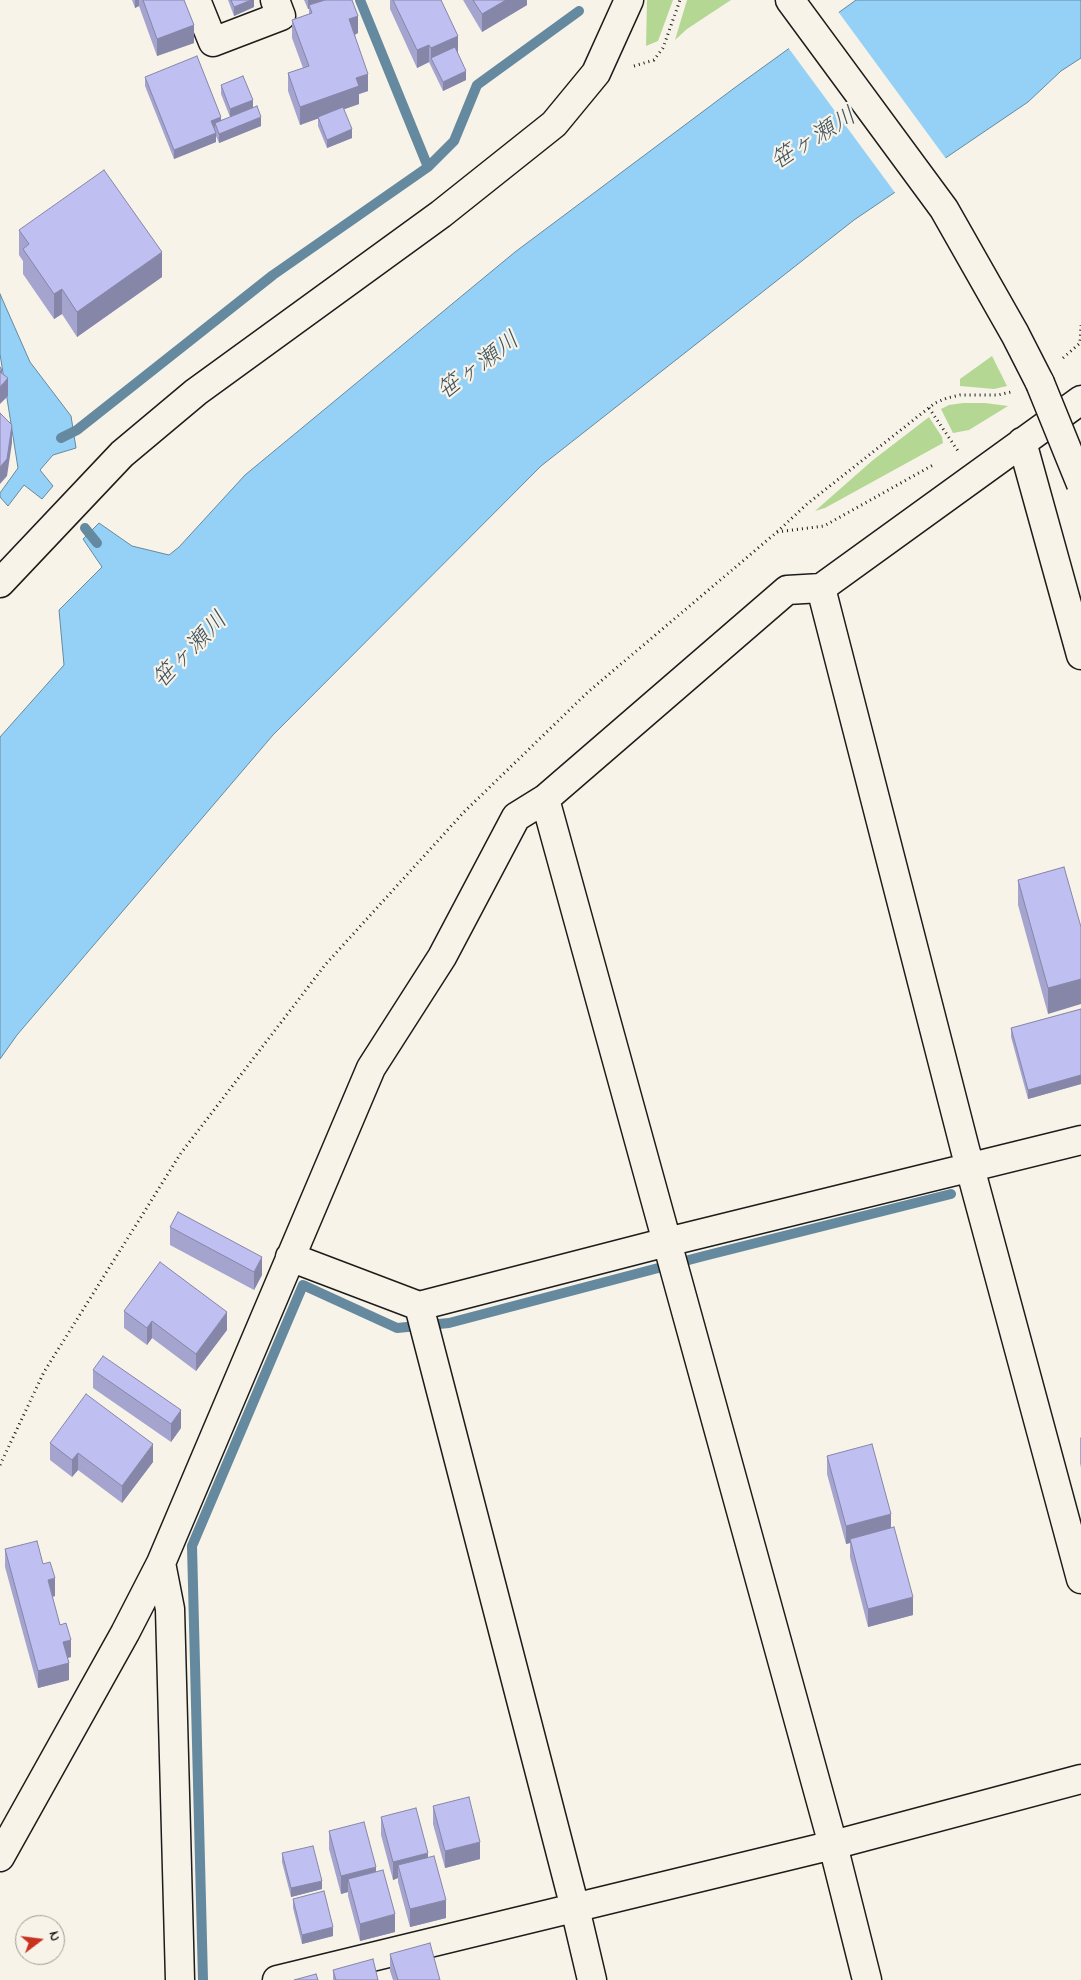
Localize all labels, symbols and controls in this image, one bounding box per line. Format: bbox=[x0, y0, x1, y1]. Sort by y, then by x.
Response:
water label: 笹ヶ瀬川 bbox=[767, 103, 863, 179]
water label: 笹ヶ瀬川 bbox=[433, 328, 527, 408]
water label: 笹ヶ瀬川 bbox=[148, 607, 236, 697]
north arrow bbox=[15, 1915, 65, 1965]
text: N bbox=[43, 1929, 65, 1944]

